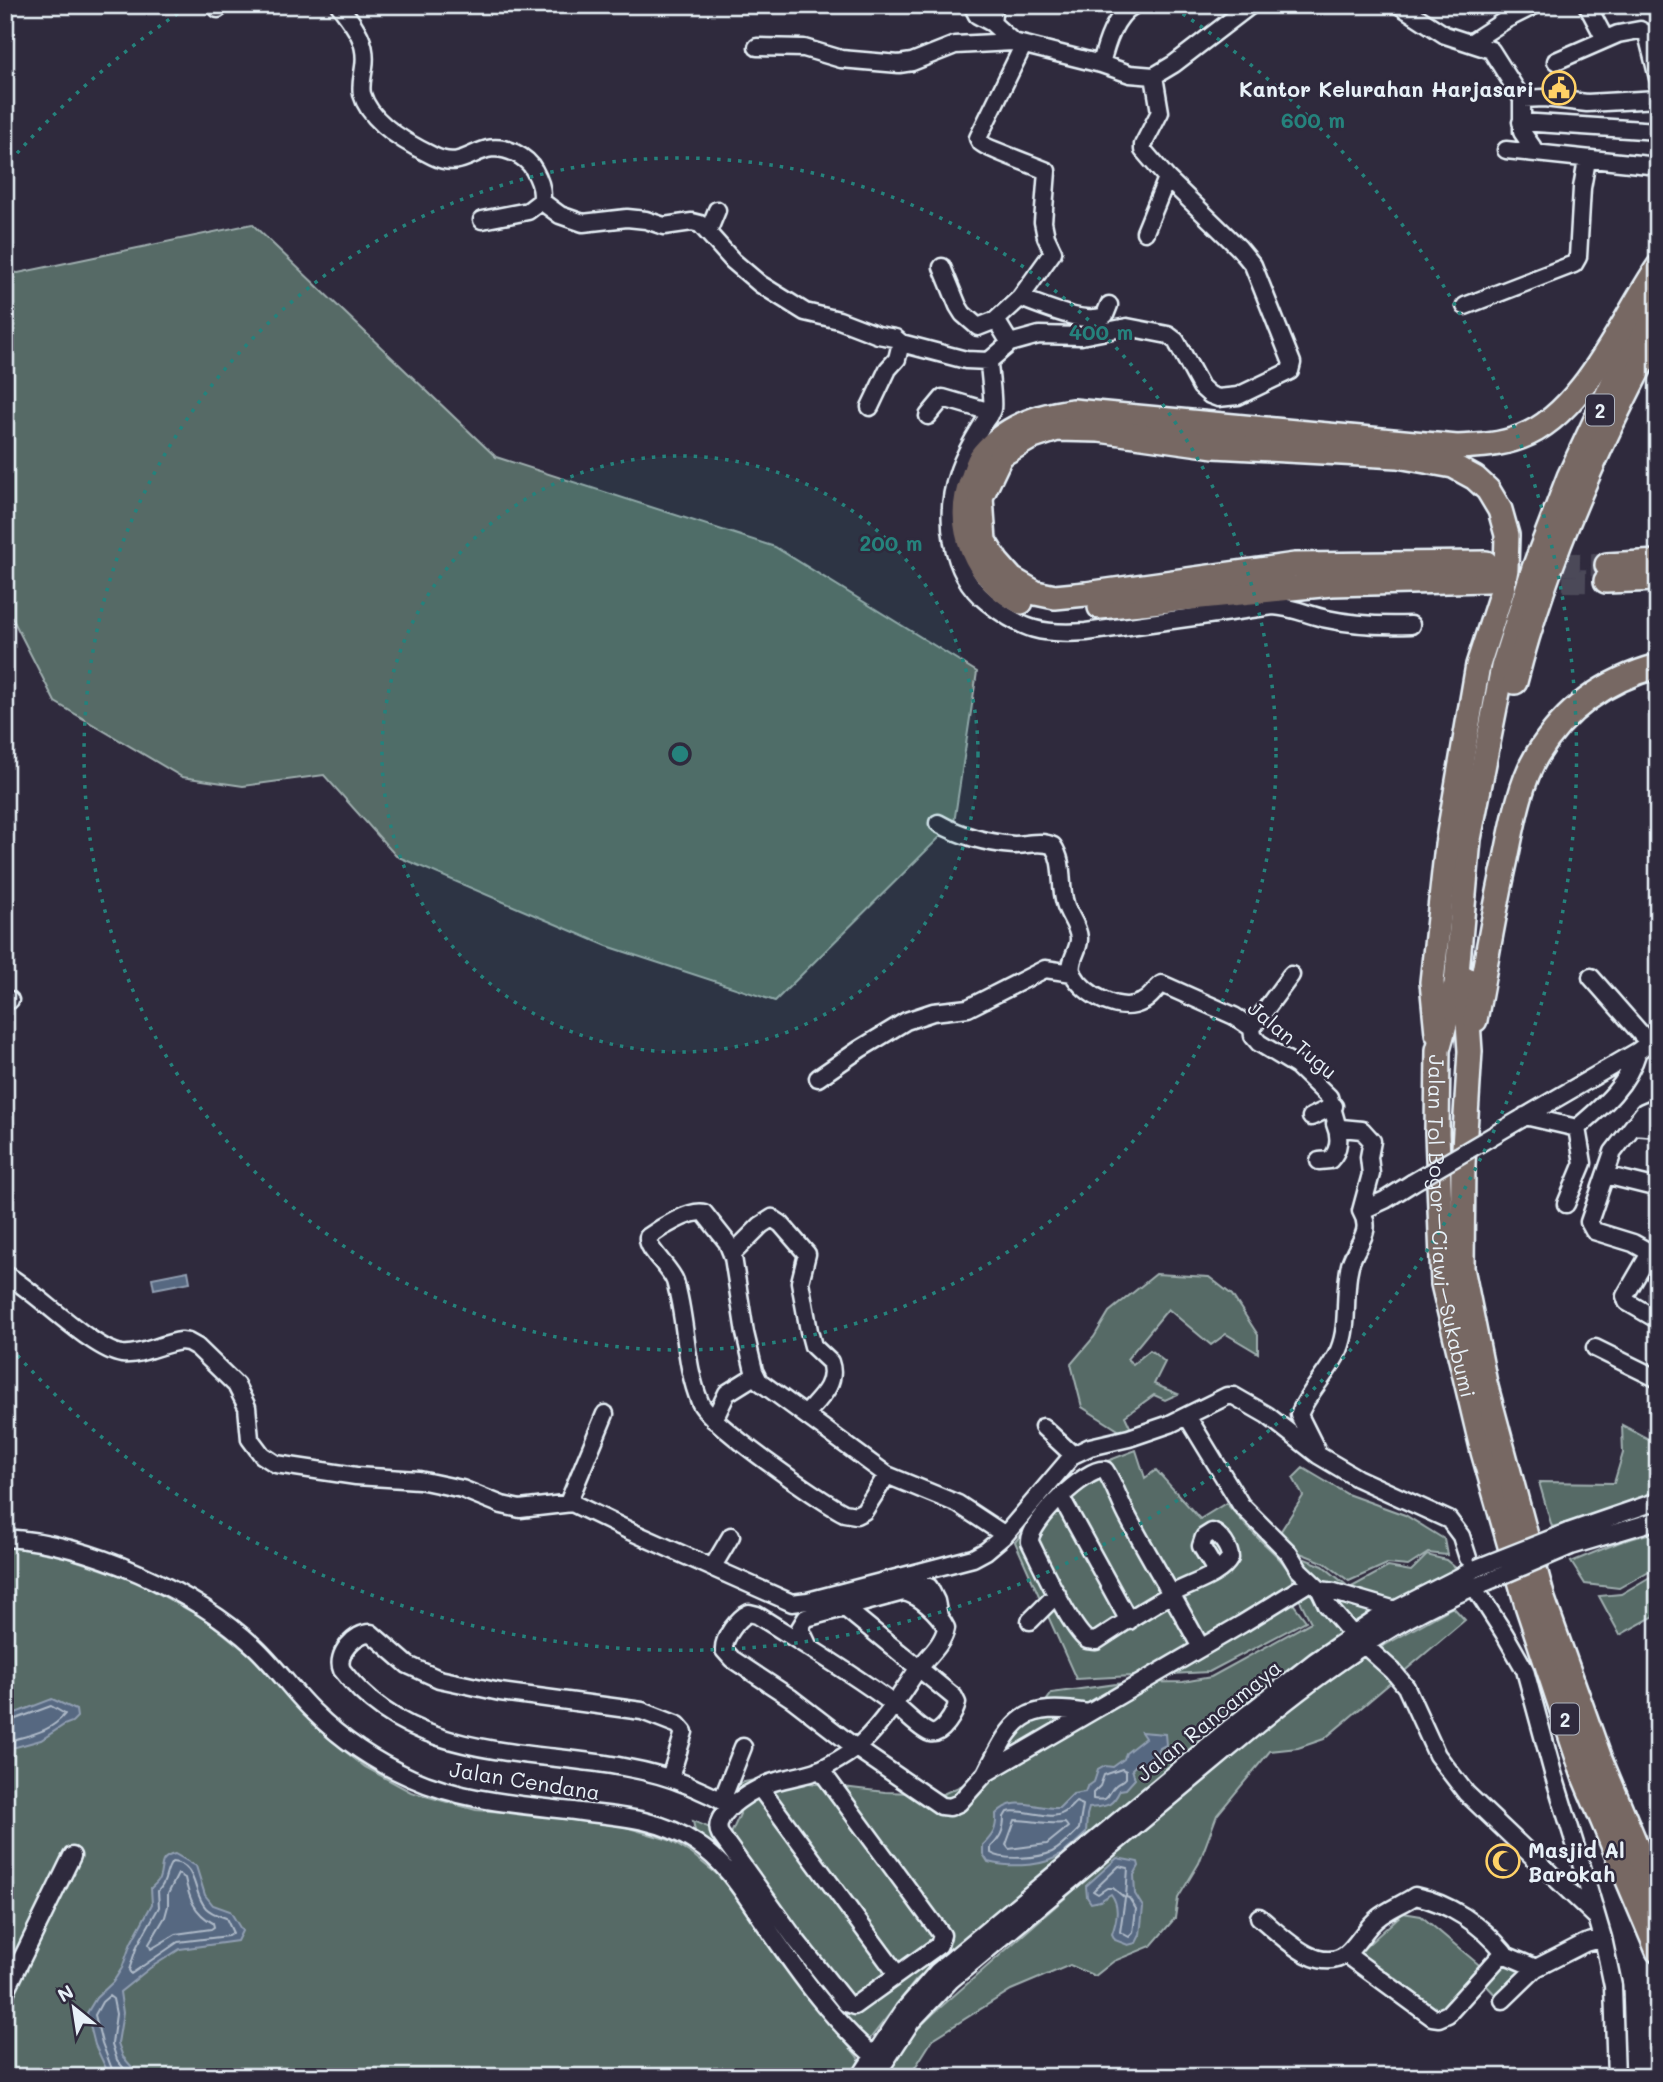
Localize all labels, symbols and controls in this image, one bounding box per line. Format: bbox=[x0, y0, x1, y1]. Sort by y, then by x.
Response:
public building icon: Kantor Kelurahan Harjasari bbox=[1540, 69, 1578, 107]
place label: Kantor Kelurahan Harjasari bbox=[1239, 75, 1534, 102]
text: 600 m bbox=[1281, 106, 1345, 133]
text: 400 m bbox=[1069, 318, 1133, 345]
road number: 2 bbox=[1586, 394, 1614, 426]
text: 200 m bbox=[860, 529, 922, 556]
centre of rings bbox=[668, 742, 692, 766]
street label: Jalan Tugu bbox=[1243, 994, 1343, 1084]
street label: Jalan Tol Bogor–Ciawi–Sukabumi bbox=[1423, 1054, 1483, 1400]
street label: Jalan Rancamaya bbox=[1130, 1653, 1286, 1787]
road number: 2 bbox=[1551, 1704, 1579, 1735]
street label: Jalan Cendana bbox=[448, 1755, 602, 1805]
place label: Masjid Al Barokah bbox=[1528, 1836, 1625, 1887]
mosque icon: Masjid Al Barokah bbox=[1484, 1842, 1522, 1880]
north arrow bbox=[38, 1974, 108, 2044]
text: N bbox=[53, 1978, 78, 2007]

